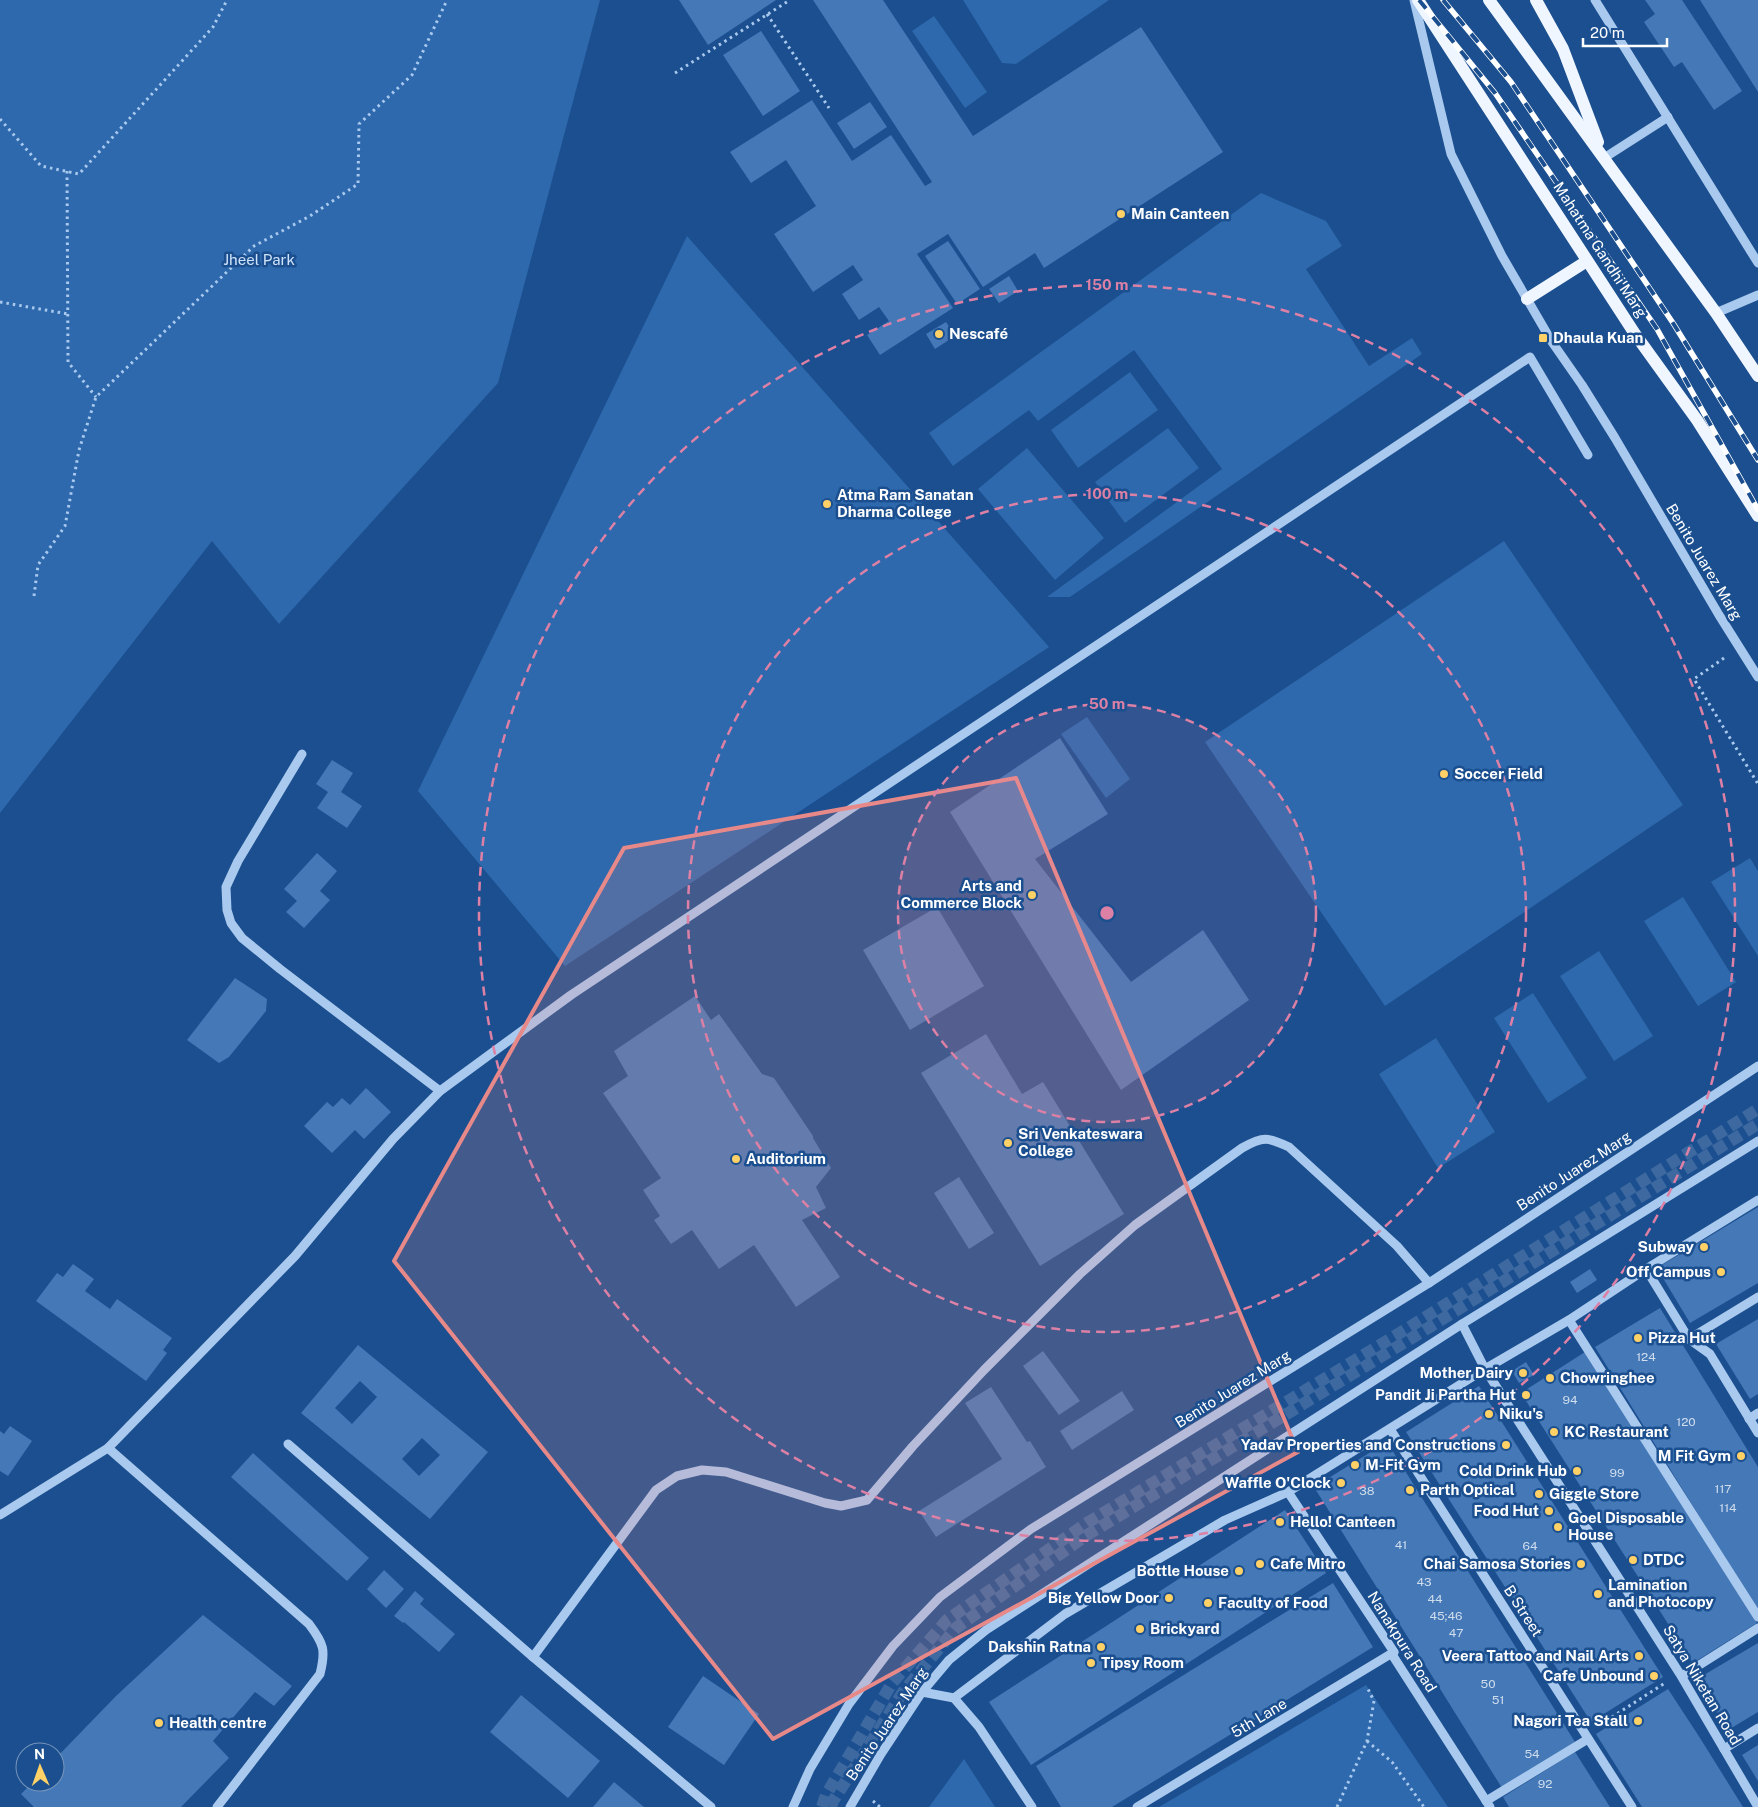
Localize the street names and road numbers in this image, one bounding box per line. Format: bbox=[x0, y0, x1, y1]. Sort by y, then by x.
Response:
street label: Mahatma Gandhi Marg bbox=[1550, 179, 1651, 321]
street label: Benito Juarez Marg bbox=[1663, 500, 1746, 623]
street label: Benito Juarez Marg bbox=[1513, 1127, 1634, 1214]
street label: Benito Juarez Marg bbox=[1172, 1346, 1294, 1431]
street label: B Street bbox=[1501, 1582, 1546, 1640]
street label: Nanakpura Road bbox=[1365, 1588, 1440, 1695]
street label: Satya Niketan Road bbox=[1660, 1622, 1745, 1748]
street label: Benito Juarez Marg bbox=[842, 1664, 931, 1784]
street label: 5th Lane bbox=[1228, 1694, 1290, 1741]

